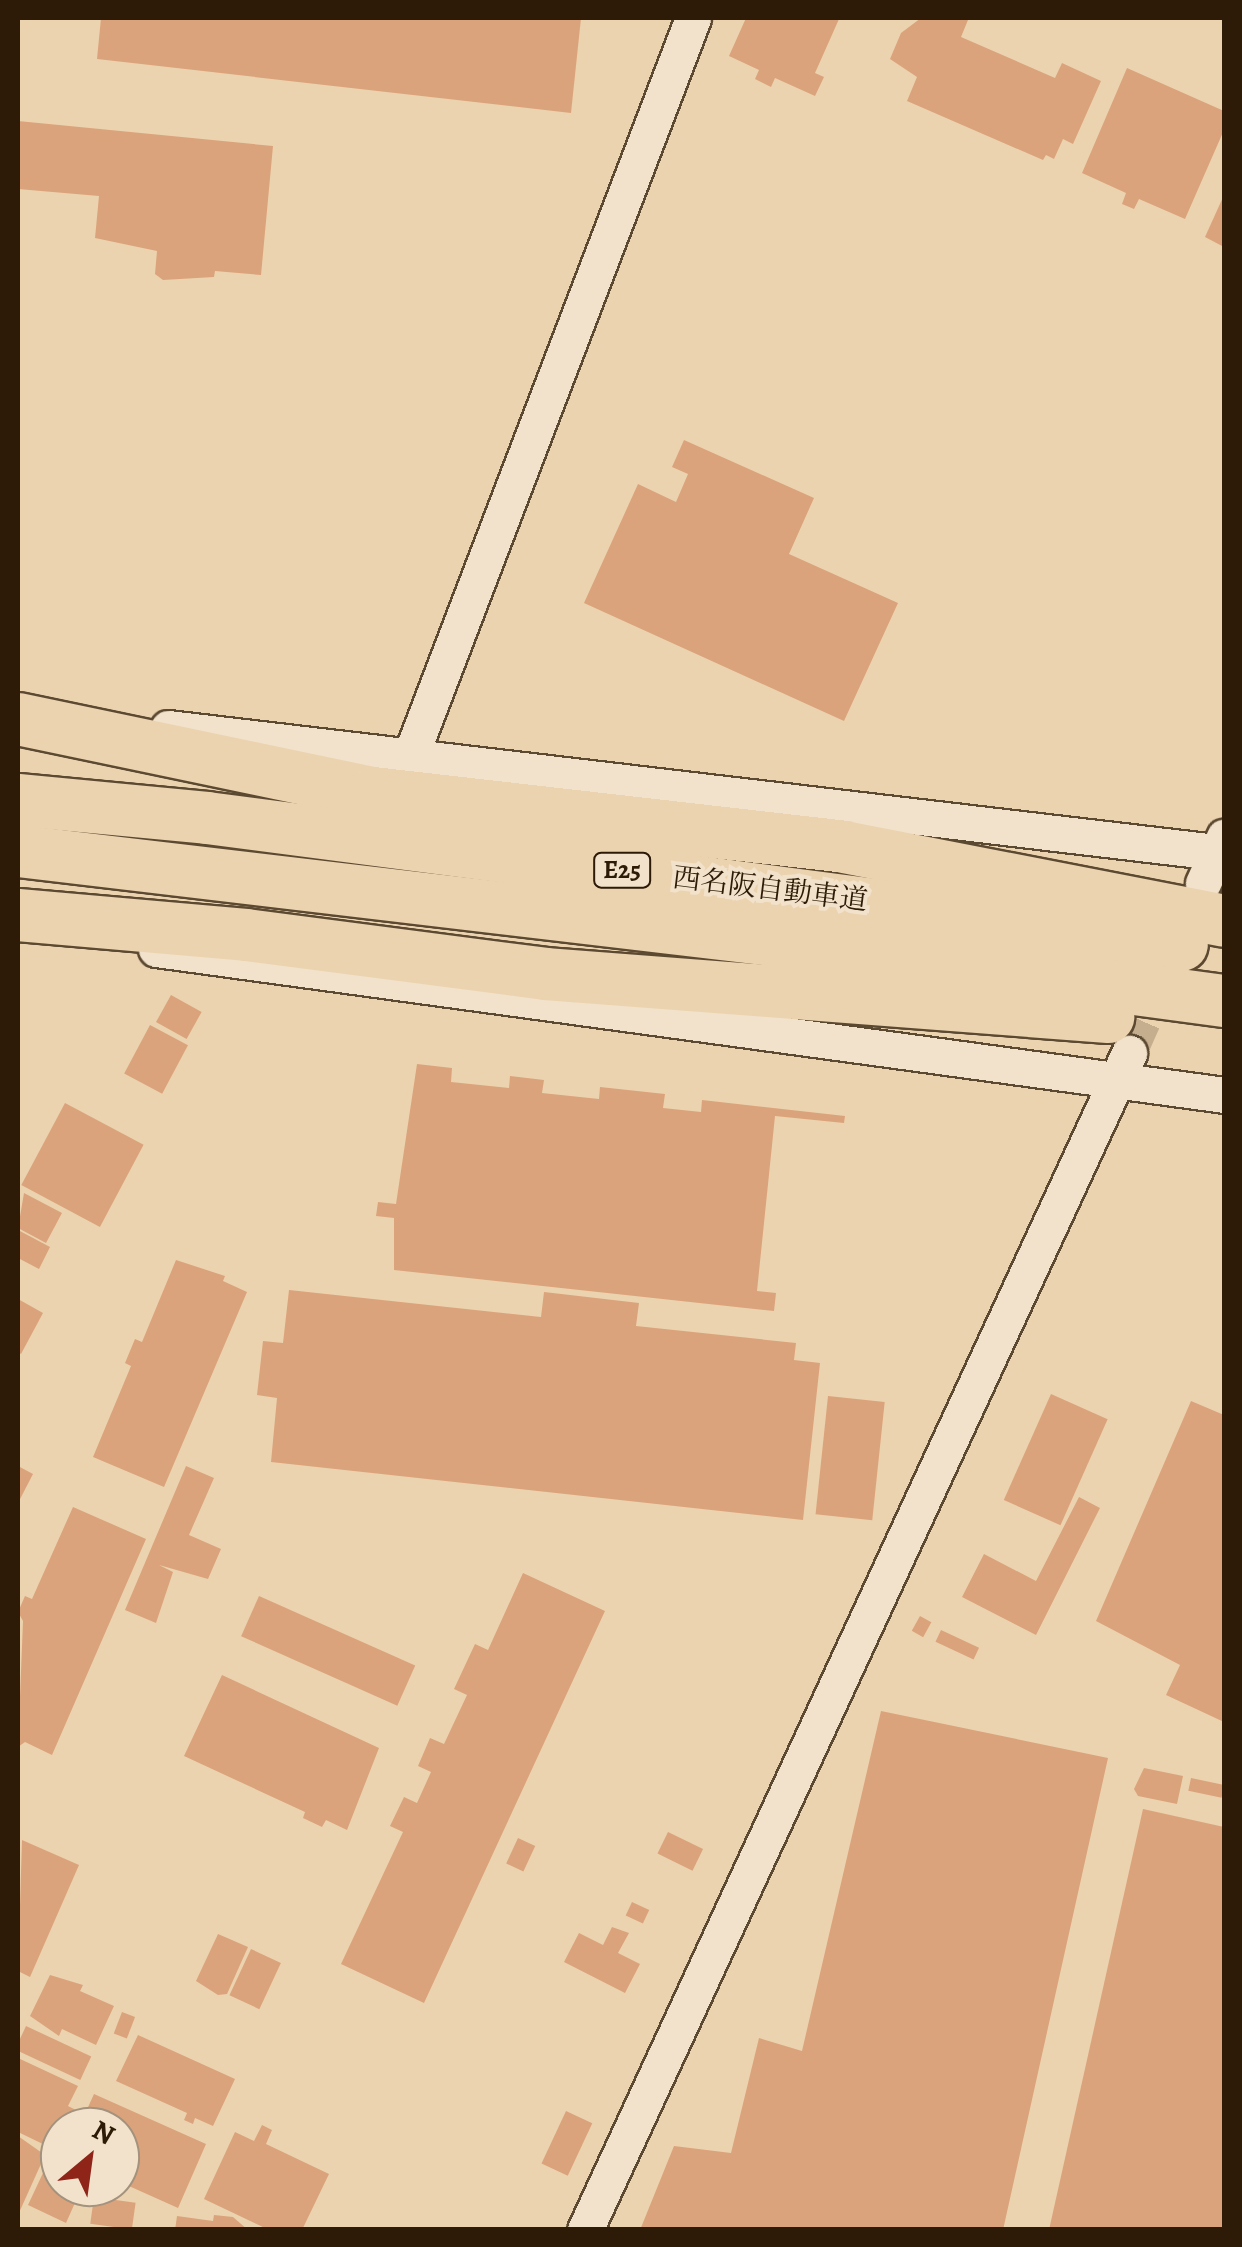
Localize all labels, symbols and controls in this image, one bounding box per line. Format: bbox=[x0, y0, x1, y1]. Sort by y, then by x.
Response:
road number: E25 bbox=[592, 850, 652, 890]
street label: 西名阪自動車道 bbox=[671, 860, 869, 918]
north arrow bbox=[40, 2107, 140, 2207]
text: N bbox=[85, 2111, 122, 2154]

